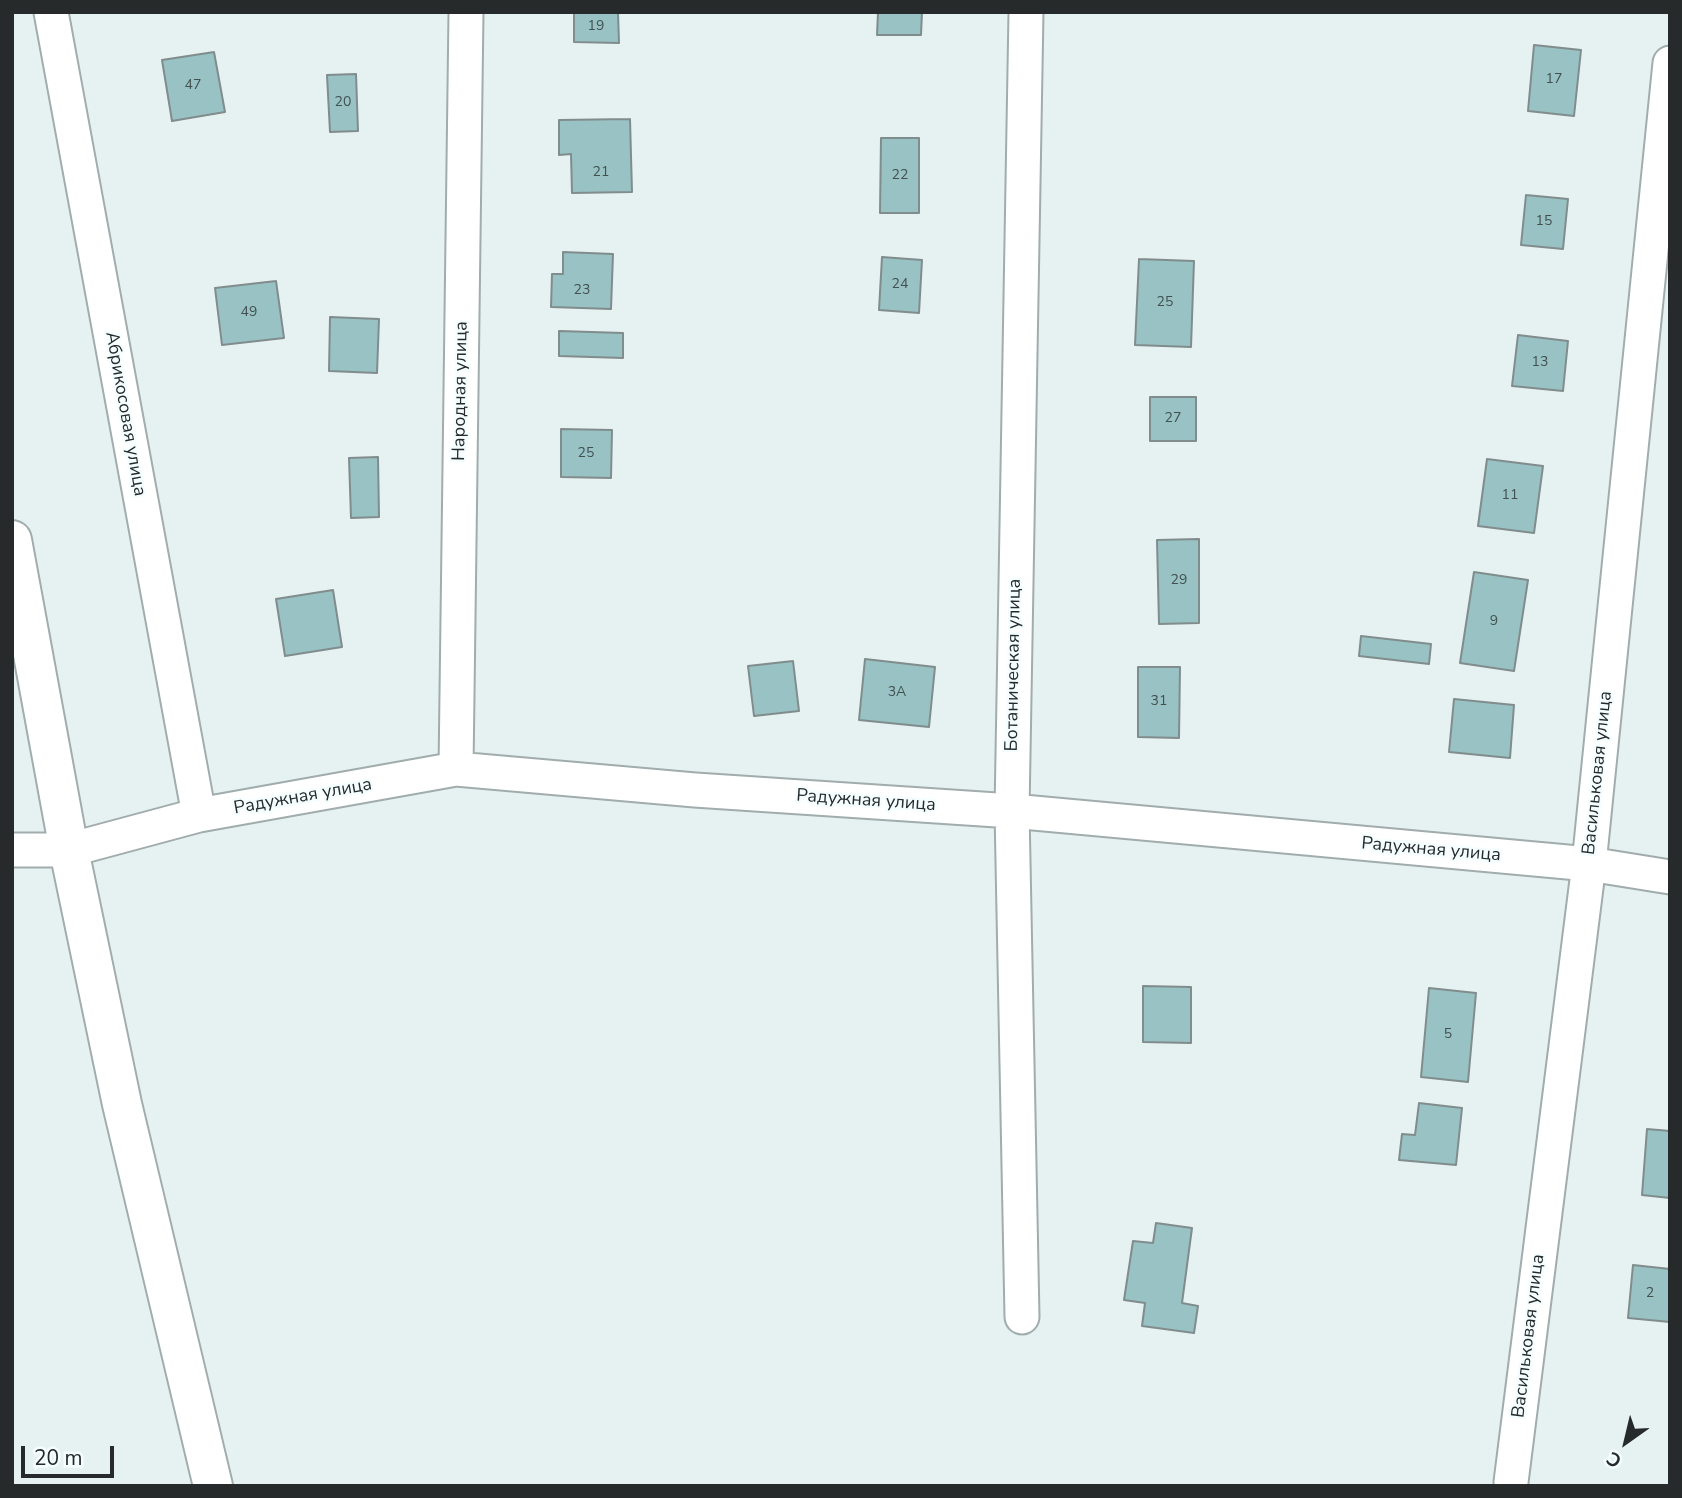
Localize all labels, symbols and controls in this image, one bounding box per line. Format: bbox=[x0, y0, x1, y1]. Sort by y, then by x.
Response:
house number: 19 bbox=[588, 19, 604, 35]
house number: 17 bbox=[1546, 72, 1562, 88]
house number: 47 bbox=[185, 78, 201, 94]
house number: 20 bbox=[335, 95, 351, 111]
house number: 21 bbox=[593, 165, 609, 181]
house number: 22 bbox=[892, 168, 908, 184]
house number: 15 bbox=[1536, 214, 1552, 230]
house number: 24 bbox=[892, 277, 908, 293]
house number: 23 bbox=[574, 283, 590, 299]
house number: 25 bbox=[1157, 295, 1173, 311]
house number: 49 bbox=[241, 305, 257, 321]
street label: Народная улица bbox=[449, 321, 473, 461]
street label: Абрикосовая улица bbox=[100, 330, 150, 498]
house number: 13 bbox=[1532, 355, 1548, 371]
house number: 27 bbox=[1165, 411, 1181, 427]
house number: 25 bbox=[578, 446, 594, 462]
house number: 11 bbox=[1502, 488, 1518, 504]
house number: 29 bbox=[1171, 573, 1187, 589]
street label: Ботаническая улица bbox=[1002, 578, 1026, 752]
house number: 9 bbox=[1490, 614, 1498, 630]
house number: 3А bbox=[888, 685, 906, 701]
street label: Васильковая улица bbox=[1579, 690, 1617, 856]
house number: 31 bbox=[1151, 694, 1167, 710]
street label: Радужная улица bbox=[232, 774, 374, 820]
street label: Радужная улица bbox=[795, 785, 937, 817]
street label: Радужная улица bbox=[1360, 833, 1502, 867]
house number: 5 bbox=[1444, 1027, 1452, 1043]
street label: Васильковая улица bbox=[1508, 1253, 1550, 1419]
house number: 2 bbox=[1646, 1286, 1654, 1302]
north arrow bbox=[1591, 1407, 1661, 1477]
scale bar bbox=[24, 1432, 117, 1476]
text: 20 m bbox=[34, 1444, 83, 1472]
text: С bbox=[1602, 1445, 1627, 1474]

